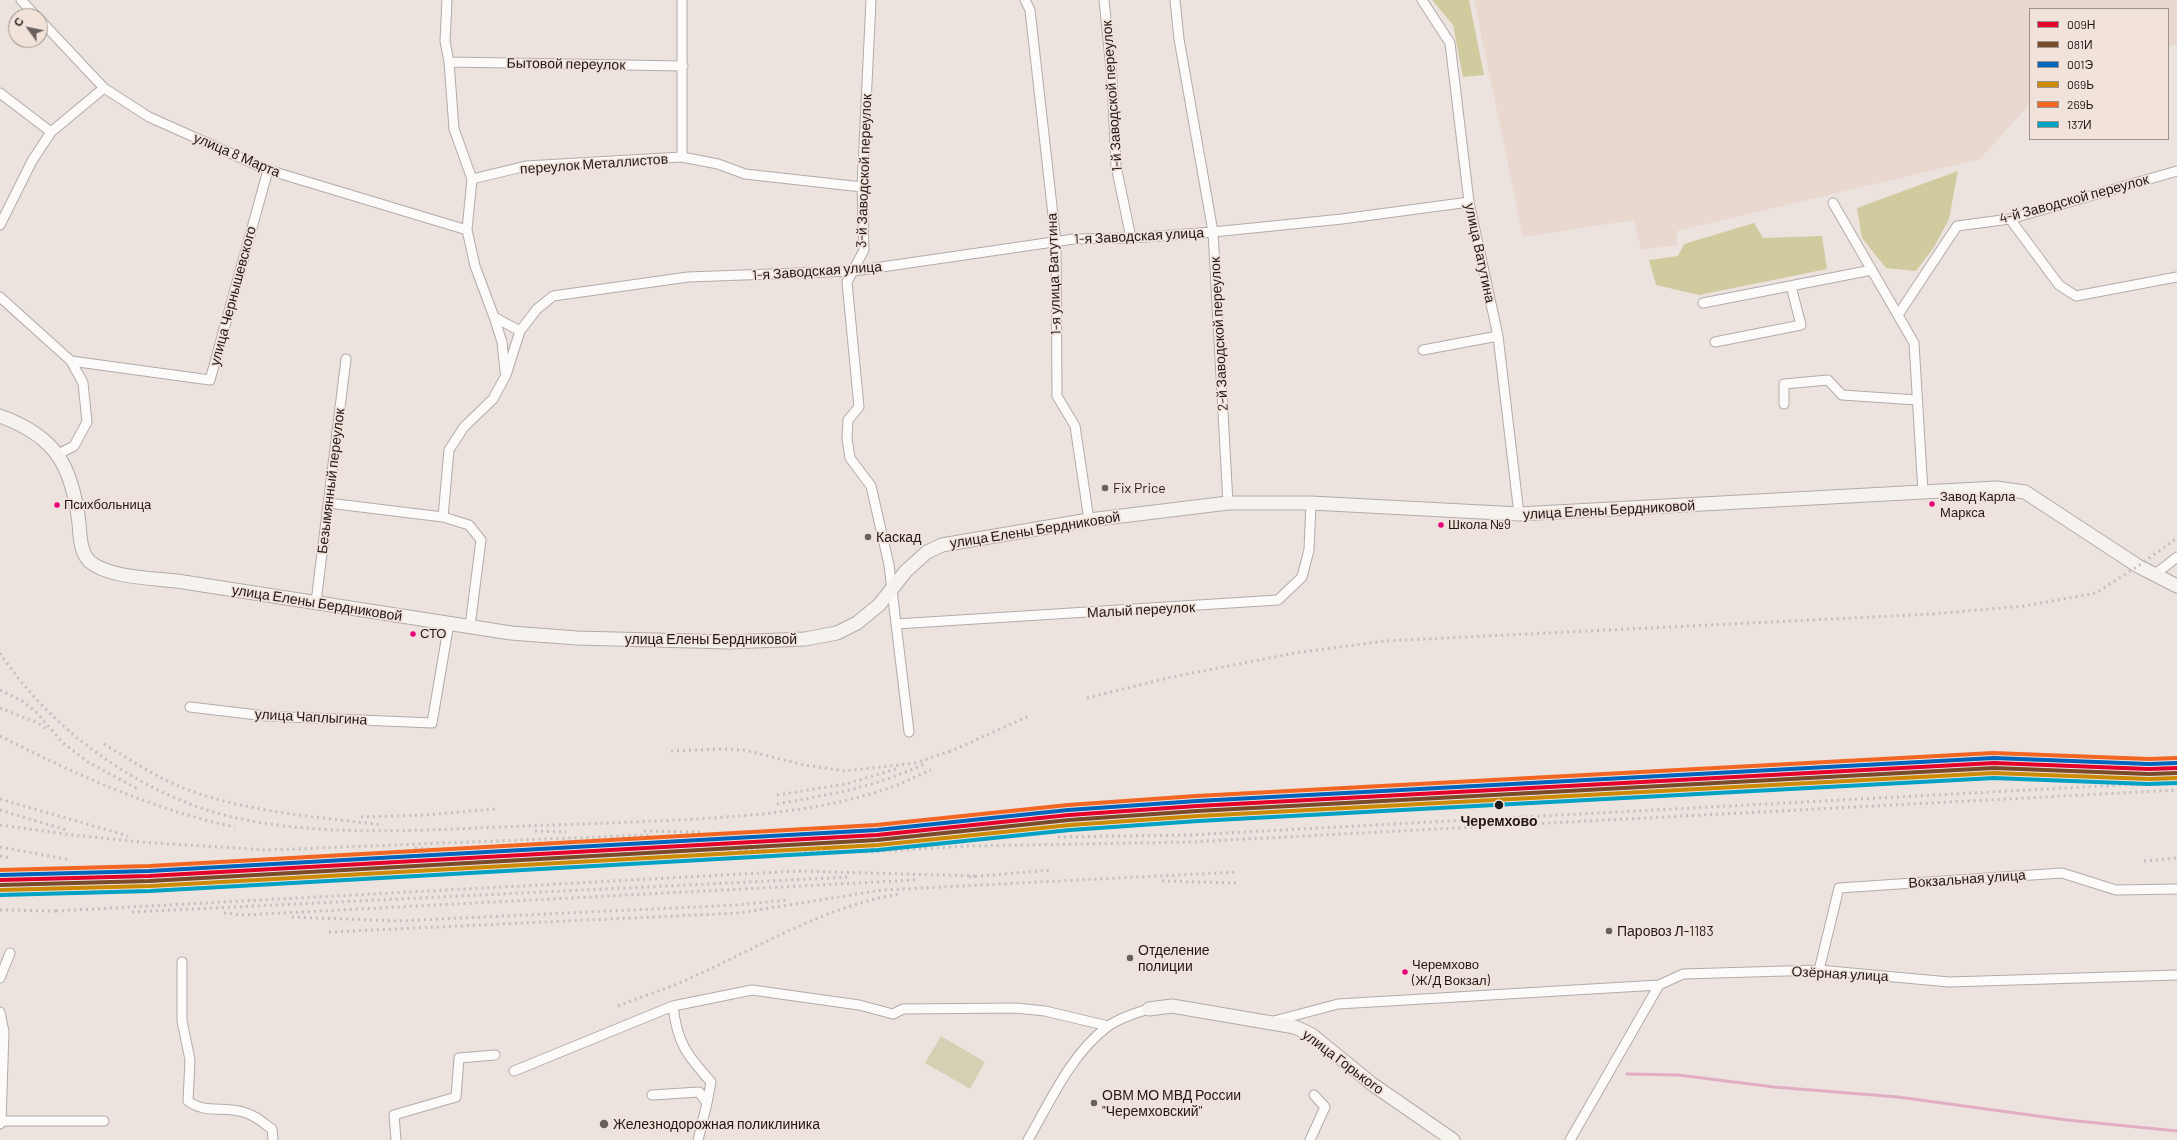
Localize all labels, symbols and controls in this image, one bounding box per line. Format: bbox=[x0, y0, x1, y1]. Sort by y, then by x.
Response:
north arrow bbox=[8, 8, 48, 48]
legend bbox=[2029, 8, 2169, 140]
text: С bbox=[11, 15, 26, 29]
text: 009Н bbox=[2067, 17, 2095, 31]
street label: 1-й Заводской переулок bbox=[1098, 20, 1126, 172]
text: 081И bbox=[2067, 37, 2093, 51]
street label: Бытовой переулок bbox=[507, 55, 625, 73]
text: 001Э bbox=[2067, 57, 2093, 71]
text: 069Ь bbox=[2067, 77, 2094, 91]
street label: 3-й Заводской переулок bbox=[853, 94, 875, 248]
text: 269Ь bbox=[2067, 97, 2094, 111]
text: 137И bbox=[2067, 117, 2092, 131]
street label: улица 8 Марта bbox=[191, 129, 283, 181]
street label: переулок Металлистов bbox=[519, 150, 669, 178]
street label: 4-й Заводской переулок bbox=[1997, 171, 2151, 227]
street label: улица Ватутина bbox=[1461, 202, 1499, 304]
street label: 1-я улица Ватутина bbox=[1043, 213, 1065, 335]
street label: улица Чернышевского bbox=[206, 224, 260, 368]
street label: 1-я Заводская улица bbox=[1074, 224, 1204, 248]
street label: 2-й Заводской переулок bbox=[1207, 257, 1231, 411]
street label: 1-я Заводская улица bbox=[752, 258, 882, 284]
street label: Безымянный переулок bbox=[314, 407, 348, 555]
place label: Fix Price bbox=[1113, 480, 1166, 496]
marker: Fix Price bbox=[1100, 483, 1110, 493]
place label: Завод Карла Маркса bbox=[1940, 489, 2015, 520]
place label: Психбольница bbox=[64, 497, 151, 513]
street label: улица Елены Бердниковой bbox=[1523, 497, 1695, 523]
marker: Завод Карла Маркса bbox=[1927, 499, 1937, 509]
marker: Психбольница bbox=[52, 500, 62, 510]
street label: улица Елены Бердниковой bbox=[949, 508, 1121, 552]
place label: Школа №9 bbox=[1448, 517, 1511, 533]
marker: Школа №9 bbox=[1436, 520, 1446, 530]
place label: Каскад bbox=[876, 529, 921, 545]
marker: Каскад bbox=[863, 532, 873, 542]
street label: улица Елены Бердниковой bbox=[231, 581, 403, 625]
street label: Малый переулок bbox=[1087, 599, 1195, 621]
place label: СТО bbox=[420, 626, 446, 642]
marker: СТО bbox=[408, 629, 418, 639]
street label: улица Елены Бердниковой bbox=[625, 631, 797, 647]
street label: улица Чаплыгина bbox=[254, 706, 368, 728]
marker: Черемхово bbox=[1493, 799, 1505, 811]
place label: Черемхово bbox=[1460, 813, 1538, 829]
street label: Вокзальная улица bbox=[1908, 867, 2026, 891]
place label: Паровоз Л-1183 bbox=[1617, 923, 1714, 939]
marker: Паровоз Л-1183 bbox=[1604, 926, 1614, 936]
place label: Отделение полиции bbox=[1138, 942, 1210, 974]
marker: Отделение полиции bbox=[1125, 953, 1135, 963]
place label: Черемхово (Ж/Д Вокзал) bbox=[1412, 957, 1490, 988]
street label: Озёрная улица bbox=[1791, 963, 1889, 985]
marker: Черемхово (Ж/Д Вокзал) bbox=[1400, 967, 1410, 977]
street label: улица Горького bbox=[1299, 1026, 1387, 1098]
place label: ОВМ МО МВД России "Черемховский" bbox=[1102, 1087, 1241, 1120]
marker: ОВМ МО МВД России "Черемховский" bbox=[1089, 1098, 1099, 1108]
place label: Железнодорожная поликлиника bbox=[613, 1116, 820, 1132]
marker: Железнодорожная поликлиника bbox=[598, 1118, 610, 1130]

